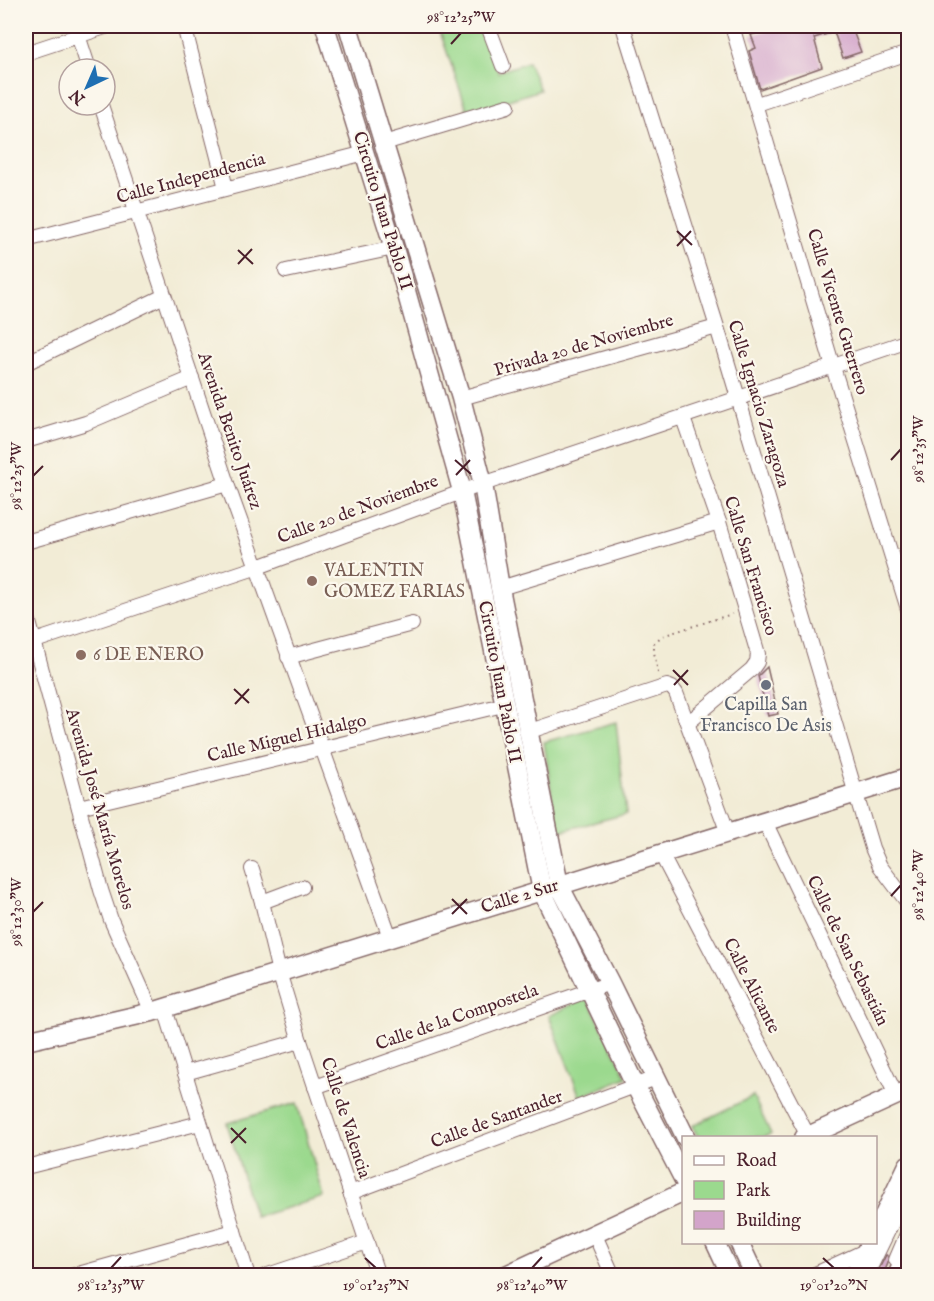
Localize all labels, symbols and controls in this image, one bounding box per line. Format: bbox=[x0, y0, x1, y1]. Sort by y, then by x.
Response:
text: 98°12'25"W bbox=[426, 8, 496, 27]
north arrow bbox=[57, 57, 117, 117]
text: N bbox=[66, 84, 91, 109]
street label: Circuito Juan Pablo II bbox=[347, 129, 417, 293]
street label: Calle Independencia bbox=[114, 148, 268, 210]
street label: Calle Vicente Guerrero bbox=[801, 226, 873, 398]
street label: Privada 20 de Noviembre bbox=[492, 309, 676, 383]
street label: Calle Ignacio Zaragoza bbox=[722, 317, 794, 491]
street label: Avenida Benito Juárez bbox=[191, 348, 267, 513]
text: 98°12'35"W bbox=[909, 415, 928, 483]
text: 98°12'25"W bbox=[7, 441, 26, 511]
street label: Calle 20 de Noviembre bbox=[274, 470, 442, 550]
street label: Calle San Francisco bbox=[718, 493, 782, 639]
place label: VALENTIN GOMEZ FARIAS bbox=[323, 560, 465, 604]
marker: VALENTIN GOMEZ FARIAS bbox=[305, 574, 319, 588]
street label: Circuito Juan Pablo II bbox=[472, 599, 526, 765]
place label: 6 DE ENERO bbox=[93, 644, 204, 667]
marker: 6 DE ENERO bbox=[74, 648, 88, 662]
marker: Capilla San Francisco De Asis bbox=[759, 678, 773, 692]
place label: Capilla San Francisco De Asis bbox=[700, 694, 832, 738]
street label: Avenida José María Morelos bbox=[59, 705, 139, 912]
street label: Calle Miguel Hidalgo bbox=[205, 709, 369, 768]
text: 98°12'40"W bbox=[909, 849, 928, 921]
street label: Calle de San Sebastián bbox=[801, 872, 894, 1030]
street label: Calle 2 Sur bbox=[478, 874, 562, 920]
text: 98°12'30"W bbox=[7, 877, 26, 947]
street label: Calle Alicante bbox=[717, 934, 785, 1038]
street label: Calle de la Compostela bbox=[373, 979, 542, 1057]
street label: Calle de Valencia bbox=[315, 1055, 375, 1182]
street label: Calle de Santander bbox=[428, 1085, 567, 1155]
legend bbox=[682, 1136, 877, 1244]
text: Road bbox=[736, 1150, 777, 1173]
text: Park bbox=[736, 1180, 771, 1203]
text: Building bbox=[736, 1210, 801, 1233]
text: 98°12'35"W bbox=[77, 1276, 145, 1295]
text: 19°01'25"N bbox=[343, 1276, 409, 1295]
text: 98°12'40"W bbox=[496, 1276, 568, 1295]
text: 19°01'20"N bbox=[800, 1276, 868, 1295]

